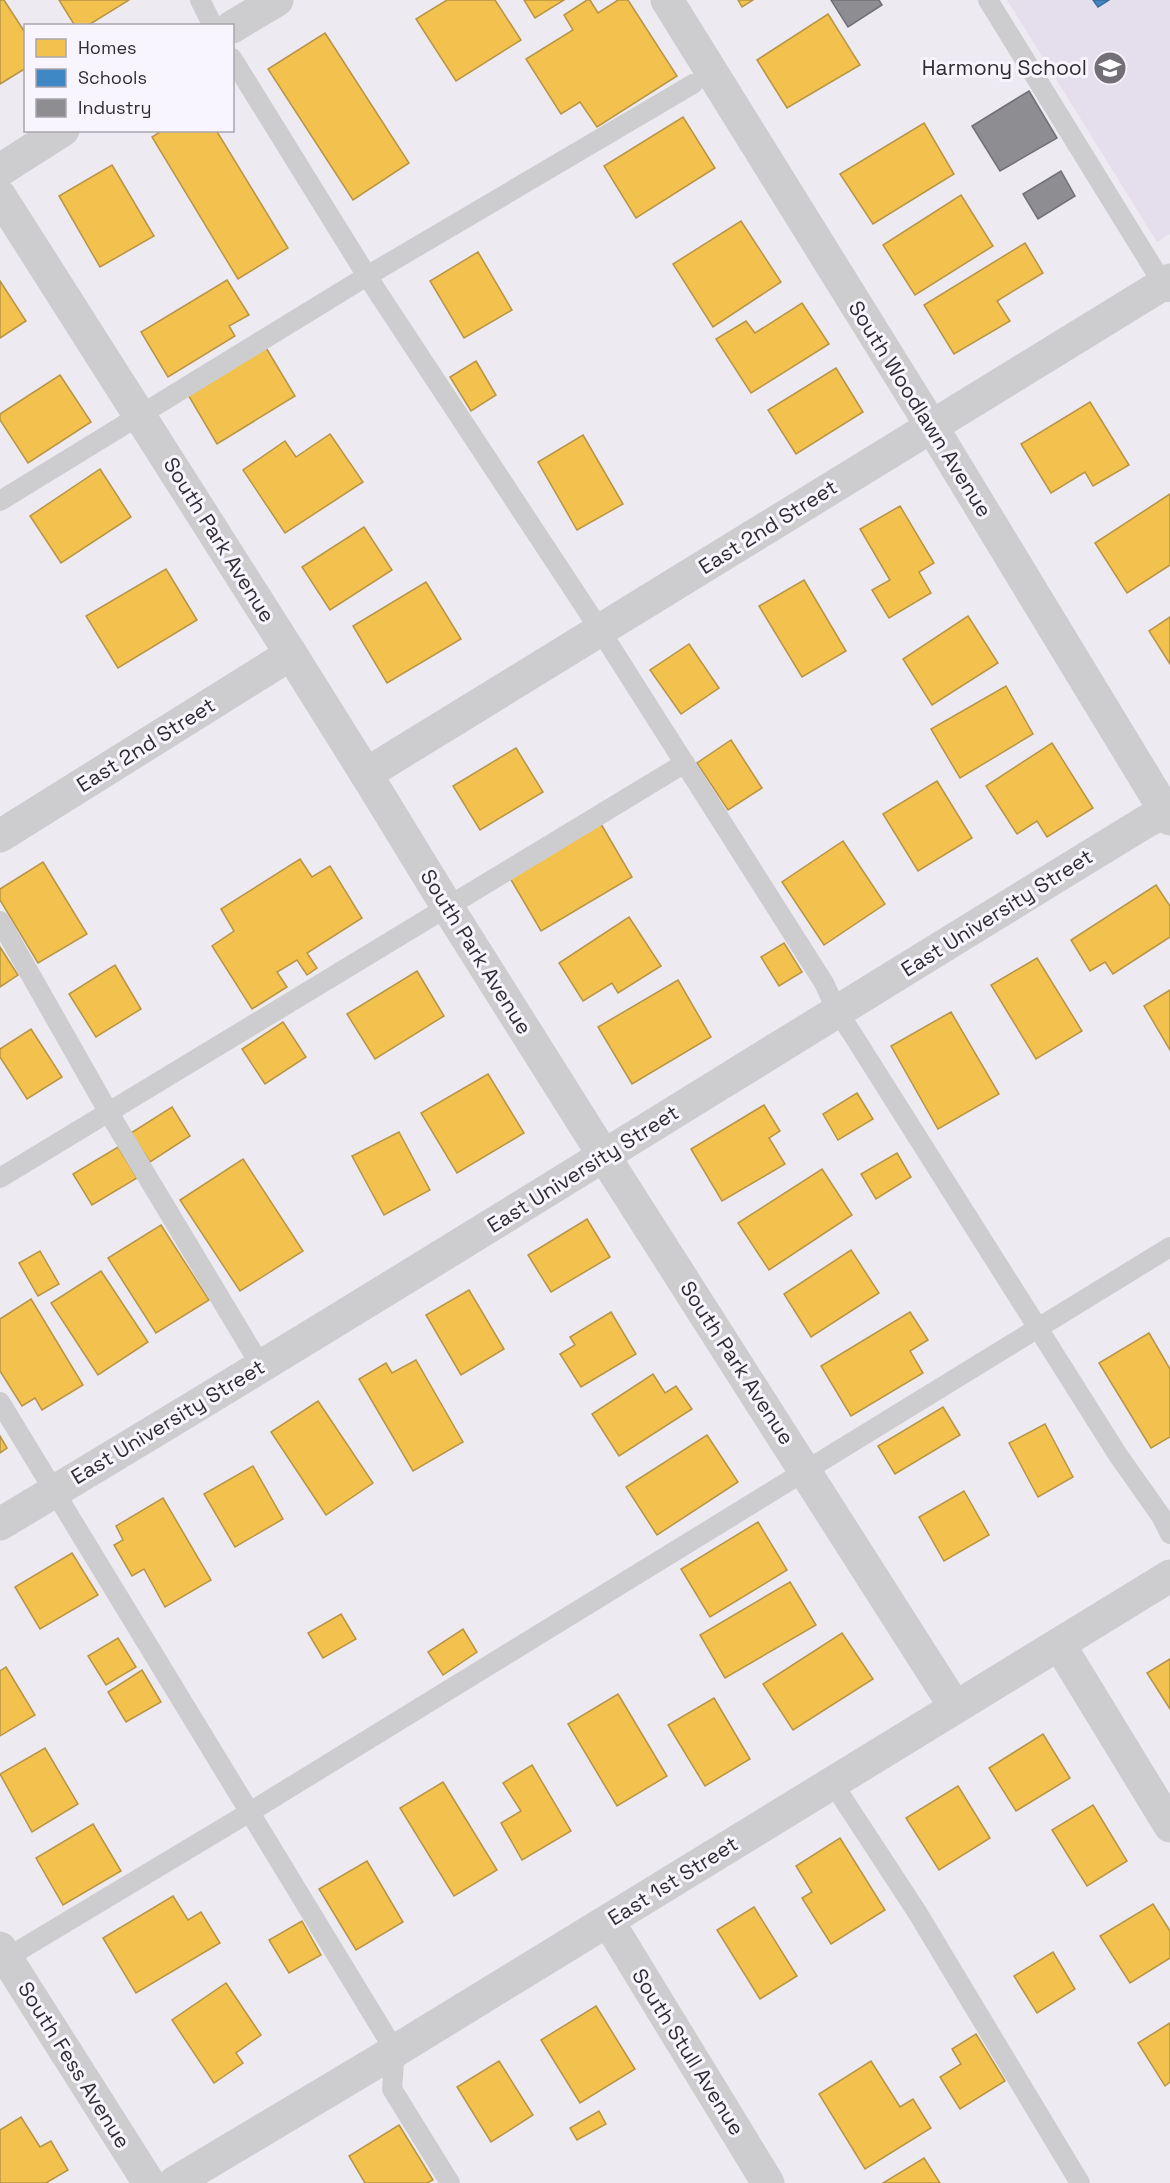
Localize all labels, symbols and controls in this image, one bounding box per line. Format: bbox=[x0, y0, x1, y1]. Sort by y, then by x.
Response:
legend bbox=[24, 24, 234, 132]
text: Homes bbox=[78, 36, 137, 59]
school or university icon: Harmony School bbox=[1092, 50, 1128, 86]
place label: Harmony School bbox=[922, 54, 1087, 81]
text: Schools bbox=[78, 66, 147, 89]
text: Industry bbox=[78, 96, 151, 119]
street label: South Woodlawn Avenue bbox=[843, 296, 998, 522]
street label: South Park Avenue bbox=[158, 452, 281, 627]
street label: East 2nd Street bbox=[693, 473, 842, 580]
street label: East 2nd Street bbox=[71, 691, 220, 798]
street label: East University Street bbox=[896, 843, 1098, 983]
street label: South Park Avenue bbox=[415, 864, 538, 1039]
street label: East University Street bbox=[482, 1099, 684, 1239]
street label: South Park Avenue bbox=[674, 1276, 800, 1450]
street label: East University Street bbox=[66, 1353, 269, 1490]
street label: East 1st Street bbox=[603, 1830, 743, 1931]
street label: South Stull Avenue bbox=[626, 1963, 751, 2140]
street label: South Fess Avenue bbox=[12, 1976, 137, 2153]

